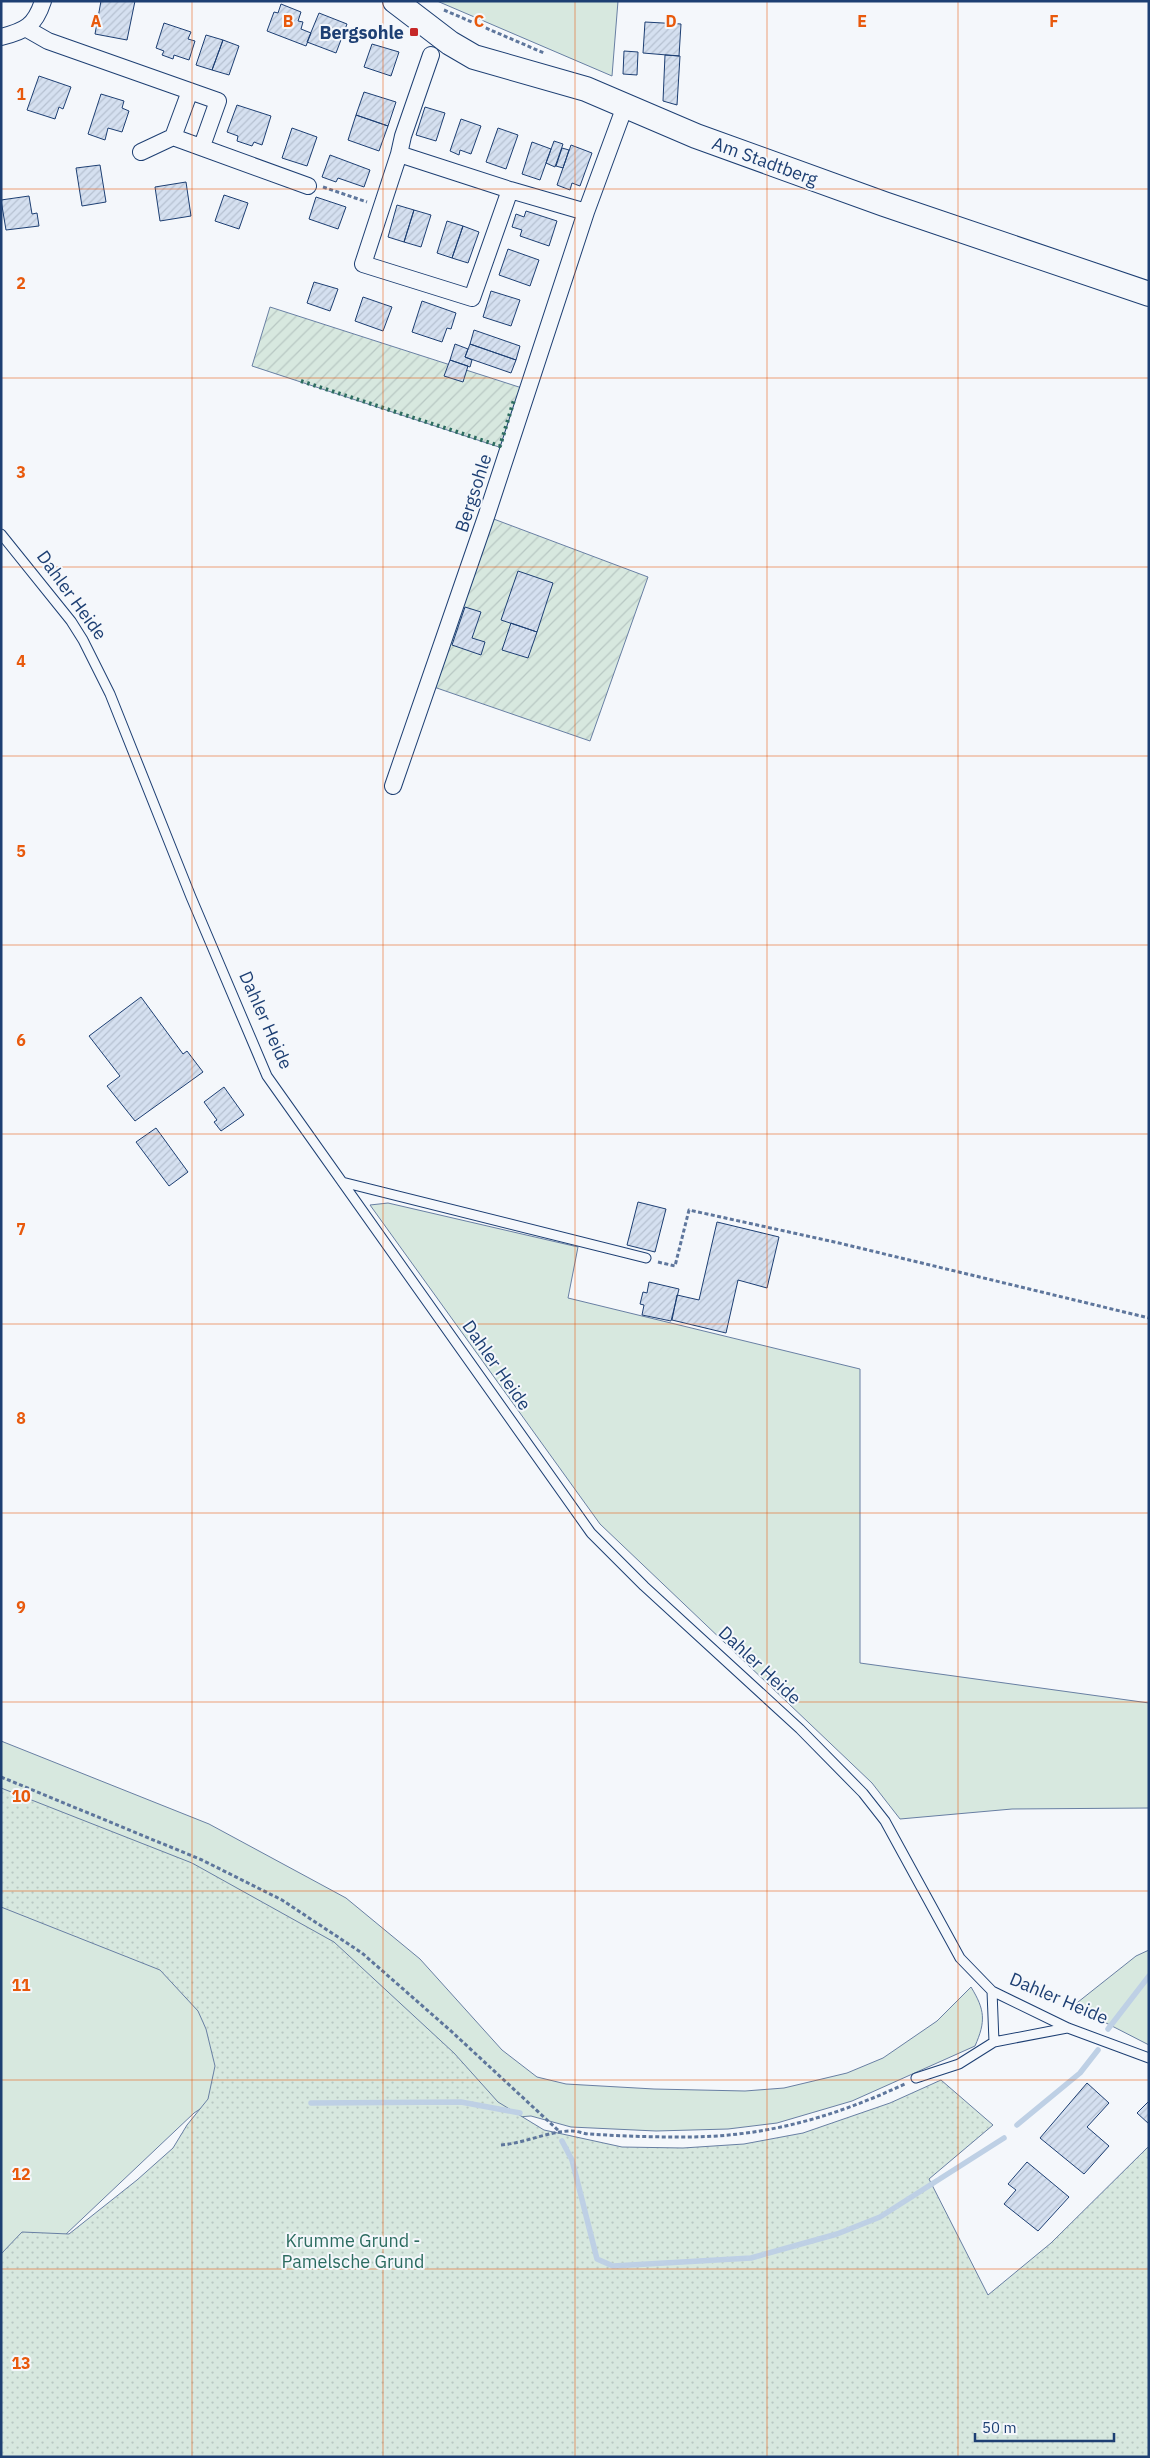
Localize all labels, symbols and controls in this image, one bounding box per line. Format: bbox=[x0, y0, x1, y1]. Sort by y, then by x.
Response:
text: A bbox=[91, 11, 102, 31]
text: B bbox=[283, 11, 294, 31]
text: C bbox=[474, 11, 484, 31]
text: D bbox=[665, 11, 677, 31]
text: E bbox=[857, 11, 867, 31]
text: F bbox=[1049, 11, 1059, 31]
place label: Bergsohle bbox=[319, 21, 404, 44]
marker: Bergsohle bbox=[408, 26, 420, 38]
text: 1 bbox=[16, 84, 26, 104]
street label: Am Stadtberg bbox=[709, 131, 821, 191]
text: 2 bbox=[16, 273, 26, 293]
street label: Bergsohle bbox=[450, 451, 497, 535]
text: 3 bbox=[16, 462, 26, 482]
street label: Dahler Heide bbox=[32, 546, 112, 644]
text: 4 bbox=[16, 651, 26, 671]
text: 5 bbox=[16, 841, 26, 861]
street label: Dahler Heide bbox=[234, 967, 298, 1073]
text: 6 bbox=[16, 1030, 26, 1050]
text: 7 bbox=[16, 1219, 26, 1239]
street label: Dahler Heide bbox=[457, 1315, 537, 1415]
text: 8 bbox=[16, 1408, 26, 1428]
text: 9 bbox=[16, 1597, 26, 1617]
street label: Dahler Heide bbox=[714, 1621, 806, 1709]
text: 10 bbox=[11, 1786, 31, 1806]
street label: Dahler Heide bbox=[1006, 1967, 1112, 2029]
text: 11 bbox=[11, 1975, 31, 1995]
text: 12 bbox=[11, 2164, 31, 2184]
park label: Krumme Grund - Pamelsche Grund bbox=[281, 2229, 425, 2273]
text: 13 bbox=[11, 2353, 31, 2373]
scale bar bbox=[975, 2410, 1114, 2442]
text: 50 m bbox=[982, 2418, 1017, 2437]

